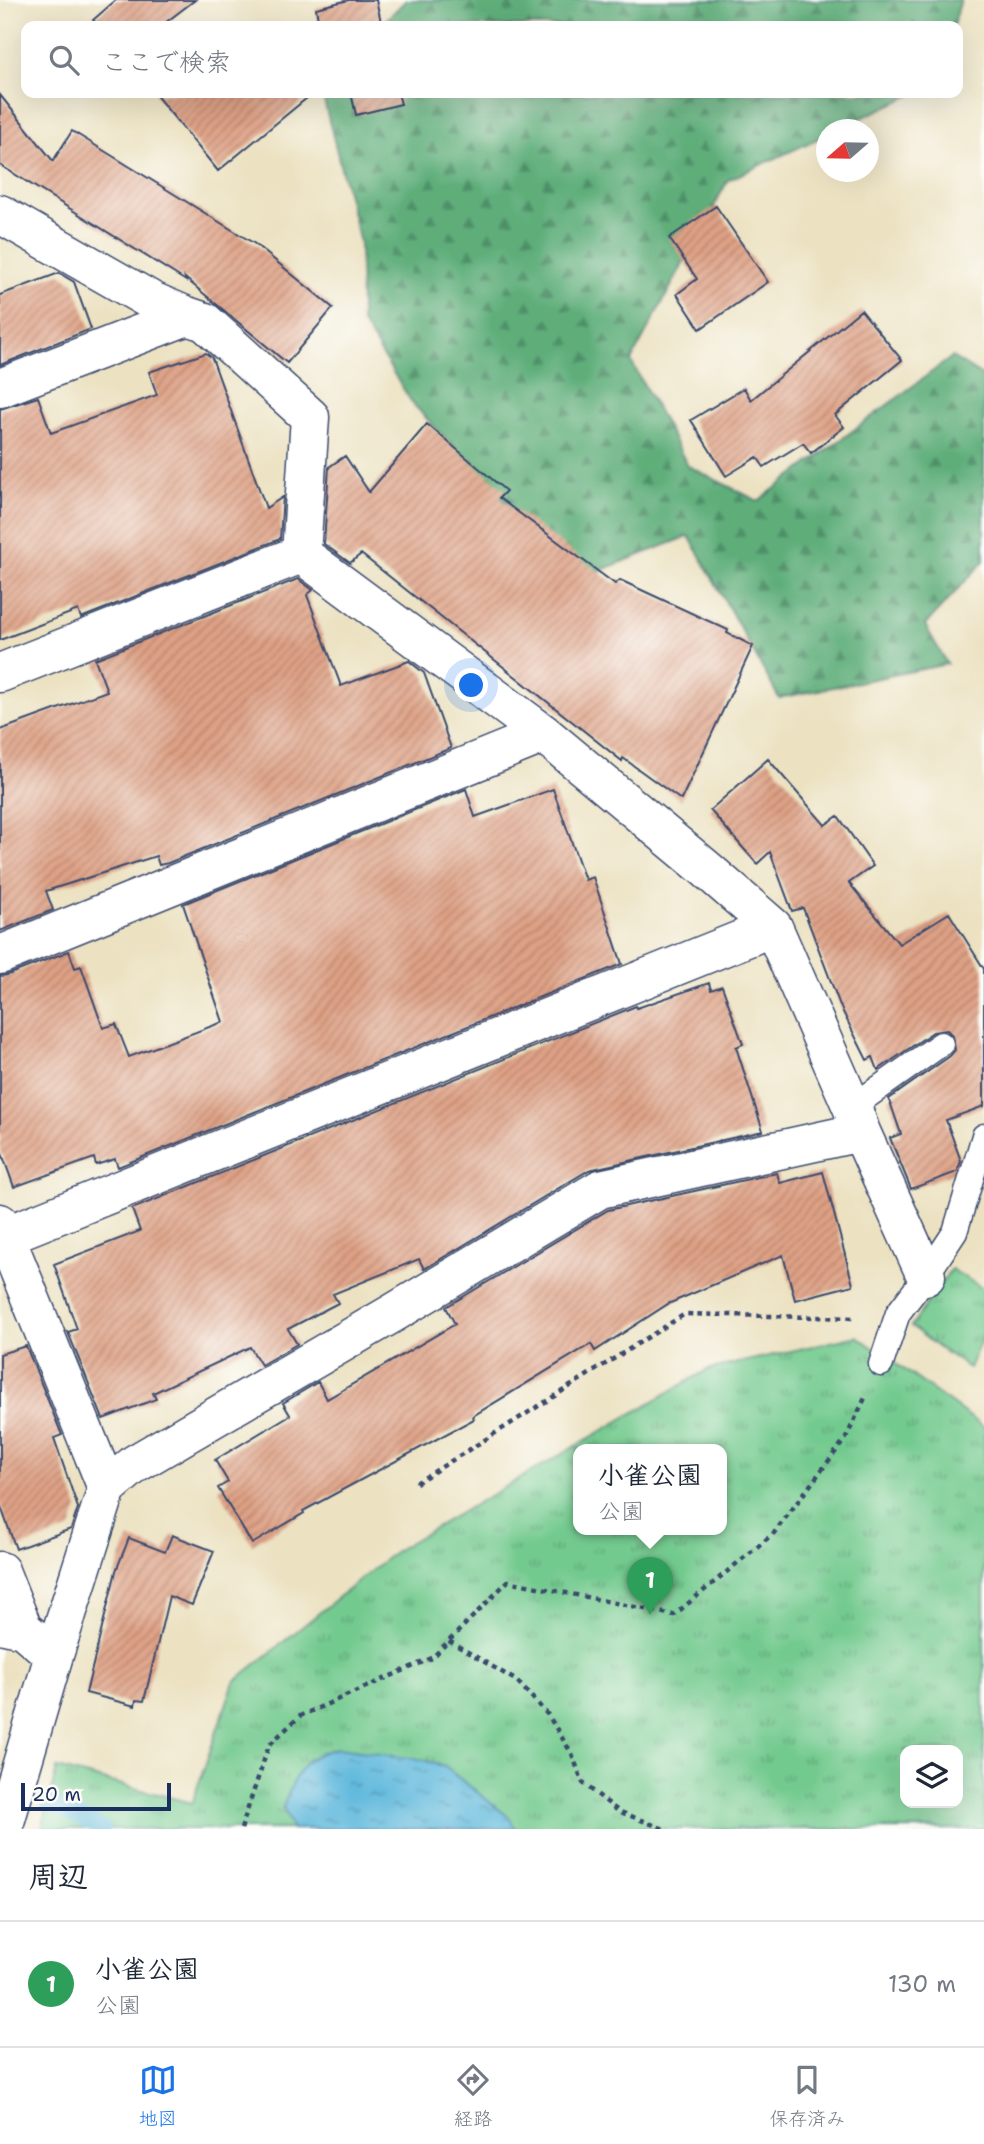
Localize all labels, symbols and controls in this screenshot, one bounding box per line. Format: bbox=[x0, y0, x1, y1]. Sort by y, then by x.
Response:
search box bbox=[21, 21, 963, 98]
icon: search bbox=[45, 41, 83, 79]
text: ここで検索 bbox=[101, 44, 231, 79]
north arrow bbox=[816, 119, 879, 182]
your location bbox=[454, 668, 488, 702]
popup bbox=[573, 1444, 727, 1535]
text: 小雀公園 bbox=[598, 1457, 702, 1492]
text: 公園 bbox=[598, 1496, 644, 1526]
pin: 1 bbox=[627, 1557, 673, 1615]
map controls bbox=[900, 1745, 963, 1808]
button: layers bbox=[900, 1745, 963, 1808]
scale bar bbox=[21, 1780, 172, 1812]
text: 20 m bbox=[32, 1782, 81, 1807]
text: 周辺 bbox=[28, 1856, 88, 1897]
text: 小雀公園 bbox=[95, 1951, 199, 1986]
text: 1 bbox=[46, 1969, 56, 1999]
text: 130 m bbox=[888, 1969, 956, 1999]
text: 公園 bbox=[95, 1990, 141, 2020]
tab: 地図 bbox=[139, 2061, 177, 2131]
tab: 経路 bbox=[454, 2061, 492, 2131]
tab: 保存済み bbox=[769, 2061, 845, 2131]

